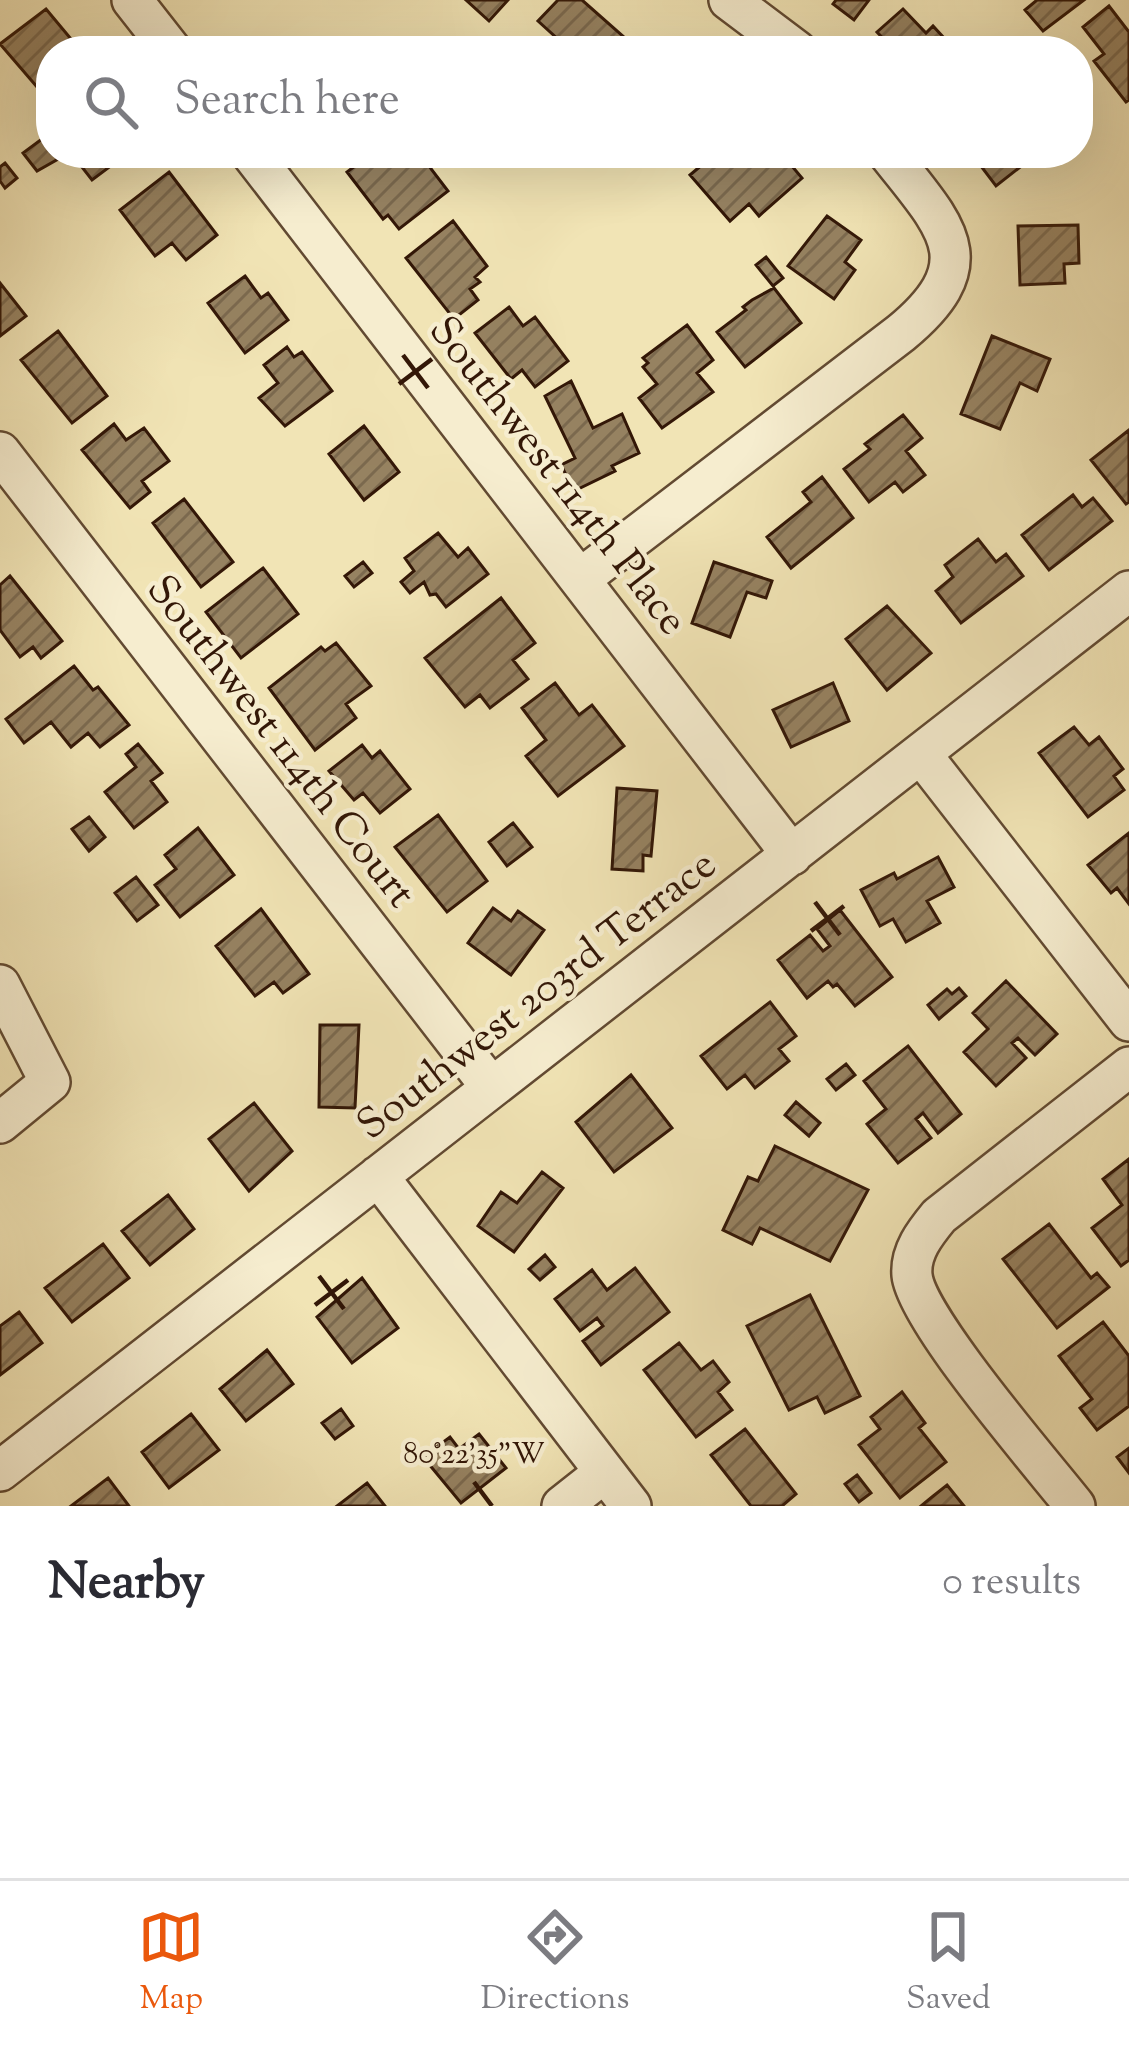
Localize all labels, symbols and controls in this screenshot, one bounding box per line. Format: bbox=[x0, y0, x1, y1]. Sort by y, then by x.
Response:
search box bbox=[36, 36, 1093, 168]
icon: search bbox=[78, 69, 144, 135]
text: Search here bbox=[174, 70, 400, 135]
street label: Southwest 114th Place bbox=[412, 305, 700, 649]
street label: Southwest 114th Court bbox=[130, 564, 428, 922]
street label: Southwest 203rd Terrace bbox=[346, 837, 731, 1156]
text: 80°22'35"W bbox=[403, 1434, 545, 1477]
text: Nearby bbox=[48, 1548, 205, 1621]
text: 0 results bbox=[942, 1556, 1081, 1612]
tab: Map bbox=[138, 1904, 204, 2024]
tab: Directions bbox=[481, 1904, 630, 2024]
tab: Saved bbox=[906, 1904, 991, 2024]

